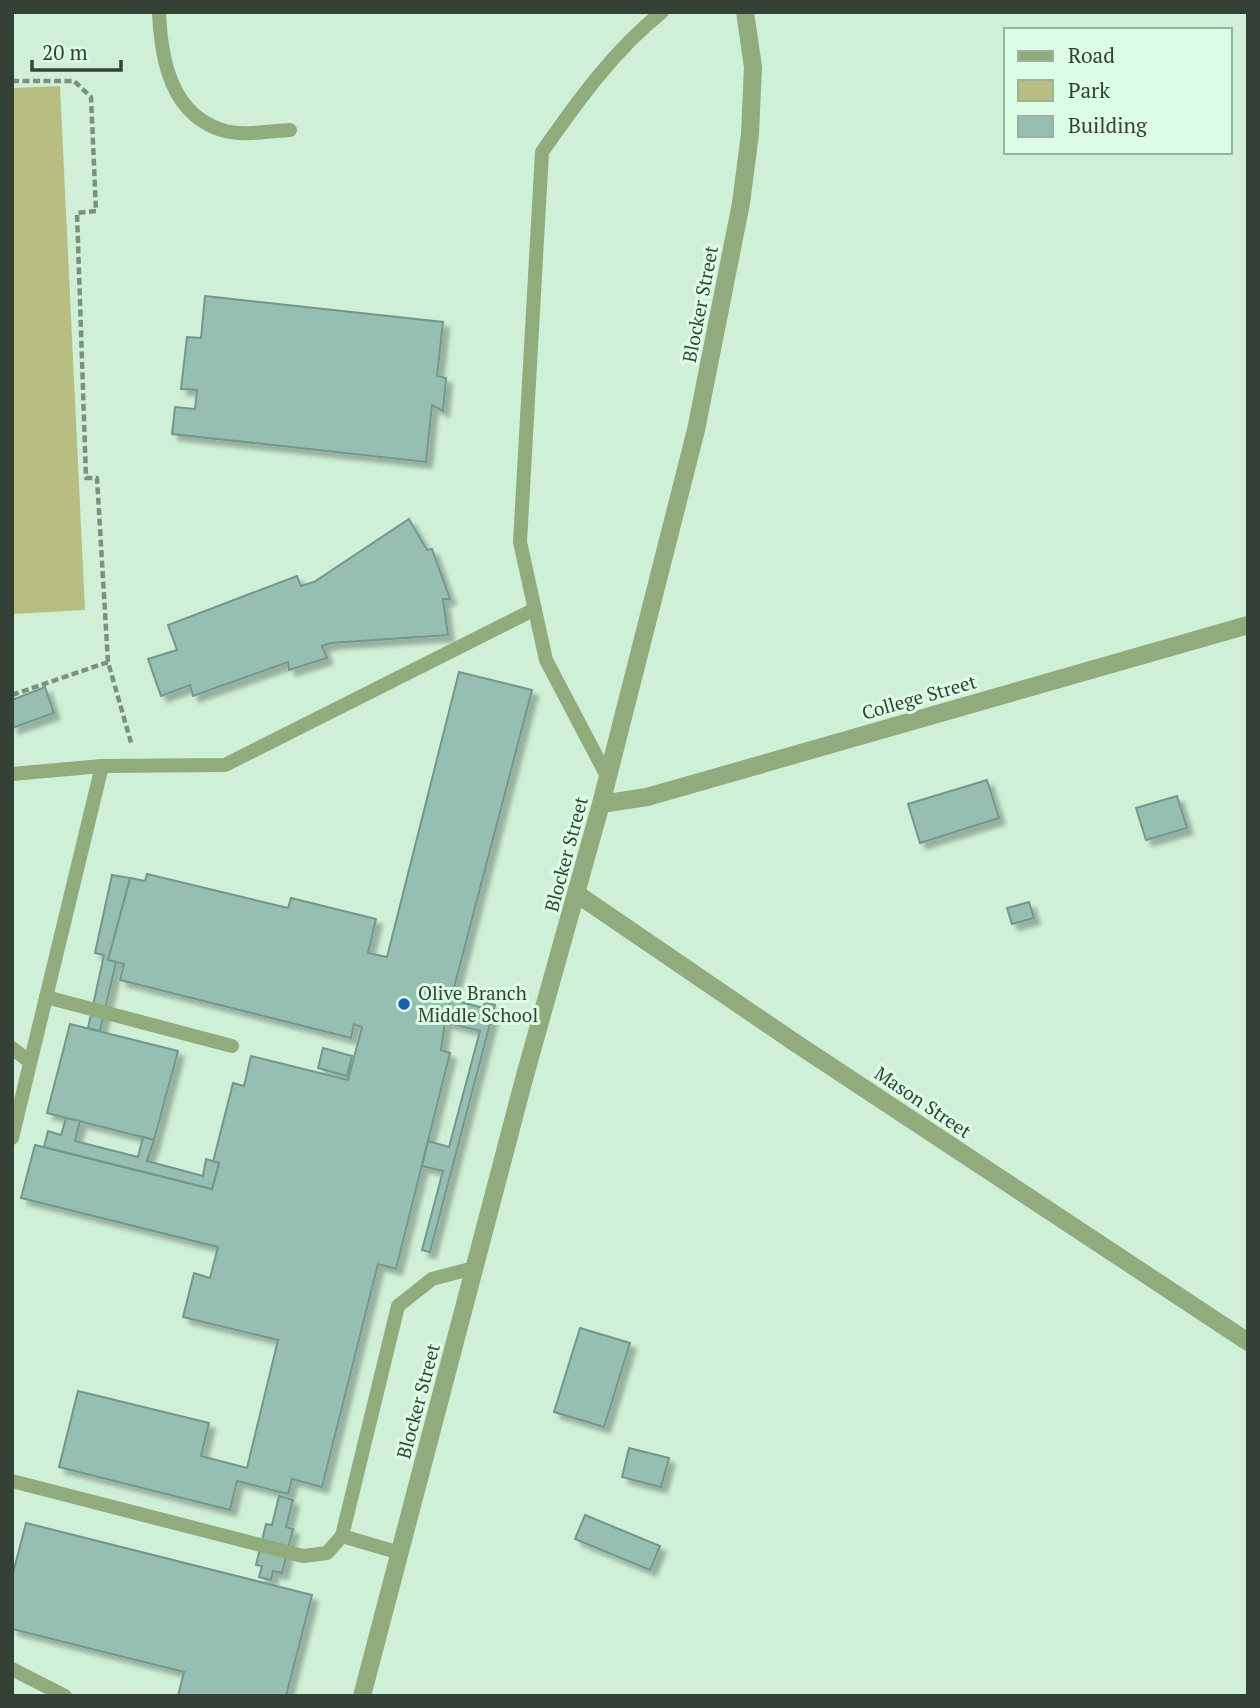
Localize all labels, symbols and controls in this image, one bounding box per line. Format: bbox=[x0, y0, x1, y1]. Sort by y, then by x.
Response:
scale bar bbox=[32, 28, 121, 72]
legend bbox=[1004, 28, 1232, 154]
text: 20 m bbox=[42, 38, 88, 66]
text: Road bbox=[1068, 41, 1115, 69]
text: Park bbox=[1068, 76, 1110, 104]
text: Building bbox=[1068, 111, 1148, 139]
street label: Blocker Street bbox=[676, 243, 723, 364]
street label: College Street bbox=[859, 668, 979, 725]
street label: Blocker Street bbox=[538, 793, 593, 914]
place label: Olive Branch Middle School bbox=[418, 980, 538, 1027]
marker: Olive Branch Middle School bbox=[396, 996, 412, 1012]
street label: Mason Street bbox=[870, 1060, 976, 1143]
street label: Blocker Street bbox=[390, 1340, 445, 1461]

